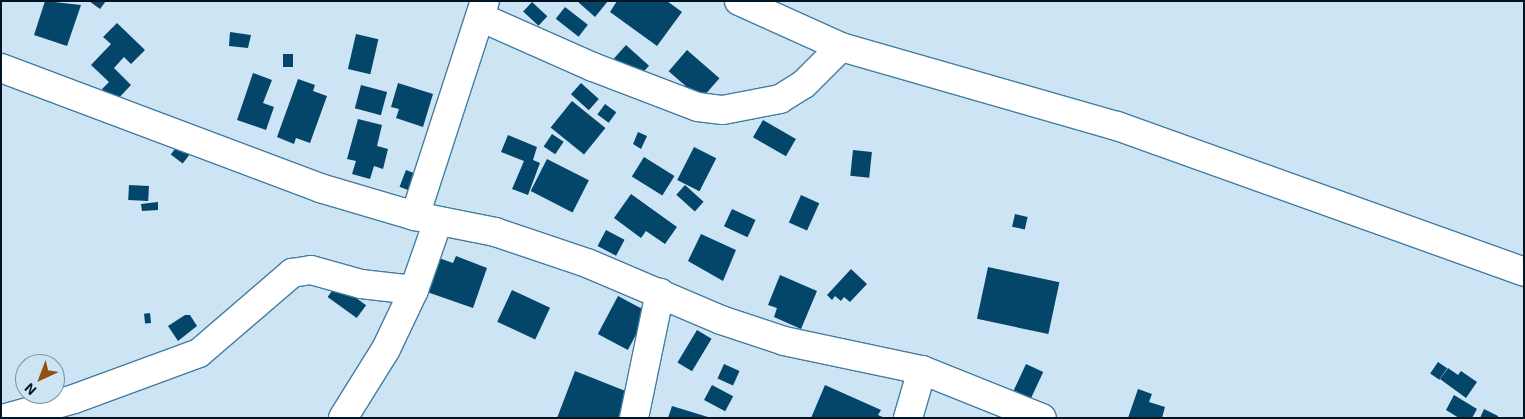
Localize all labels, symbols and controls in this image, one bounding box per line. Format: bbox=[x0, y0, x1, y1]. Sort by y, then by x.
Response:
north arrow bbox=[15, 354, 65, 404]
text: N bbox=[21, 380, 40, 399]

